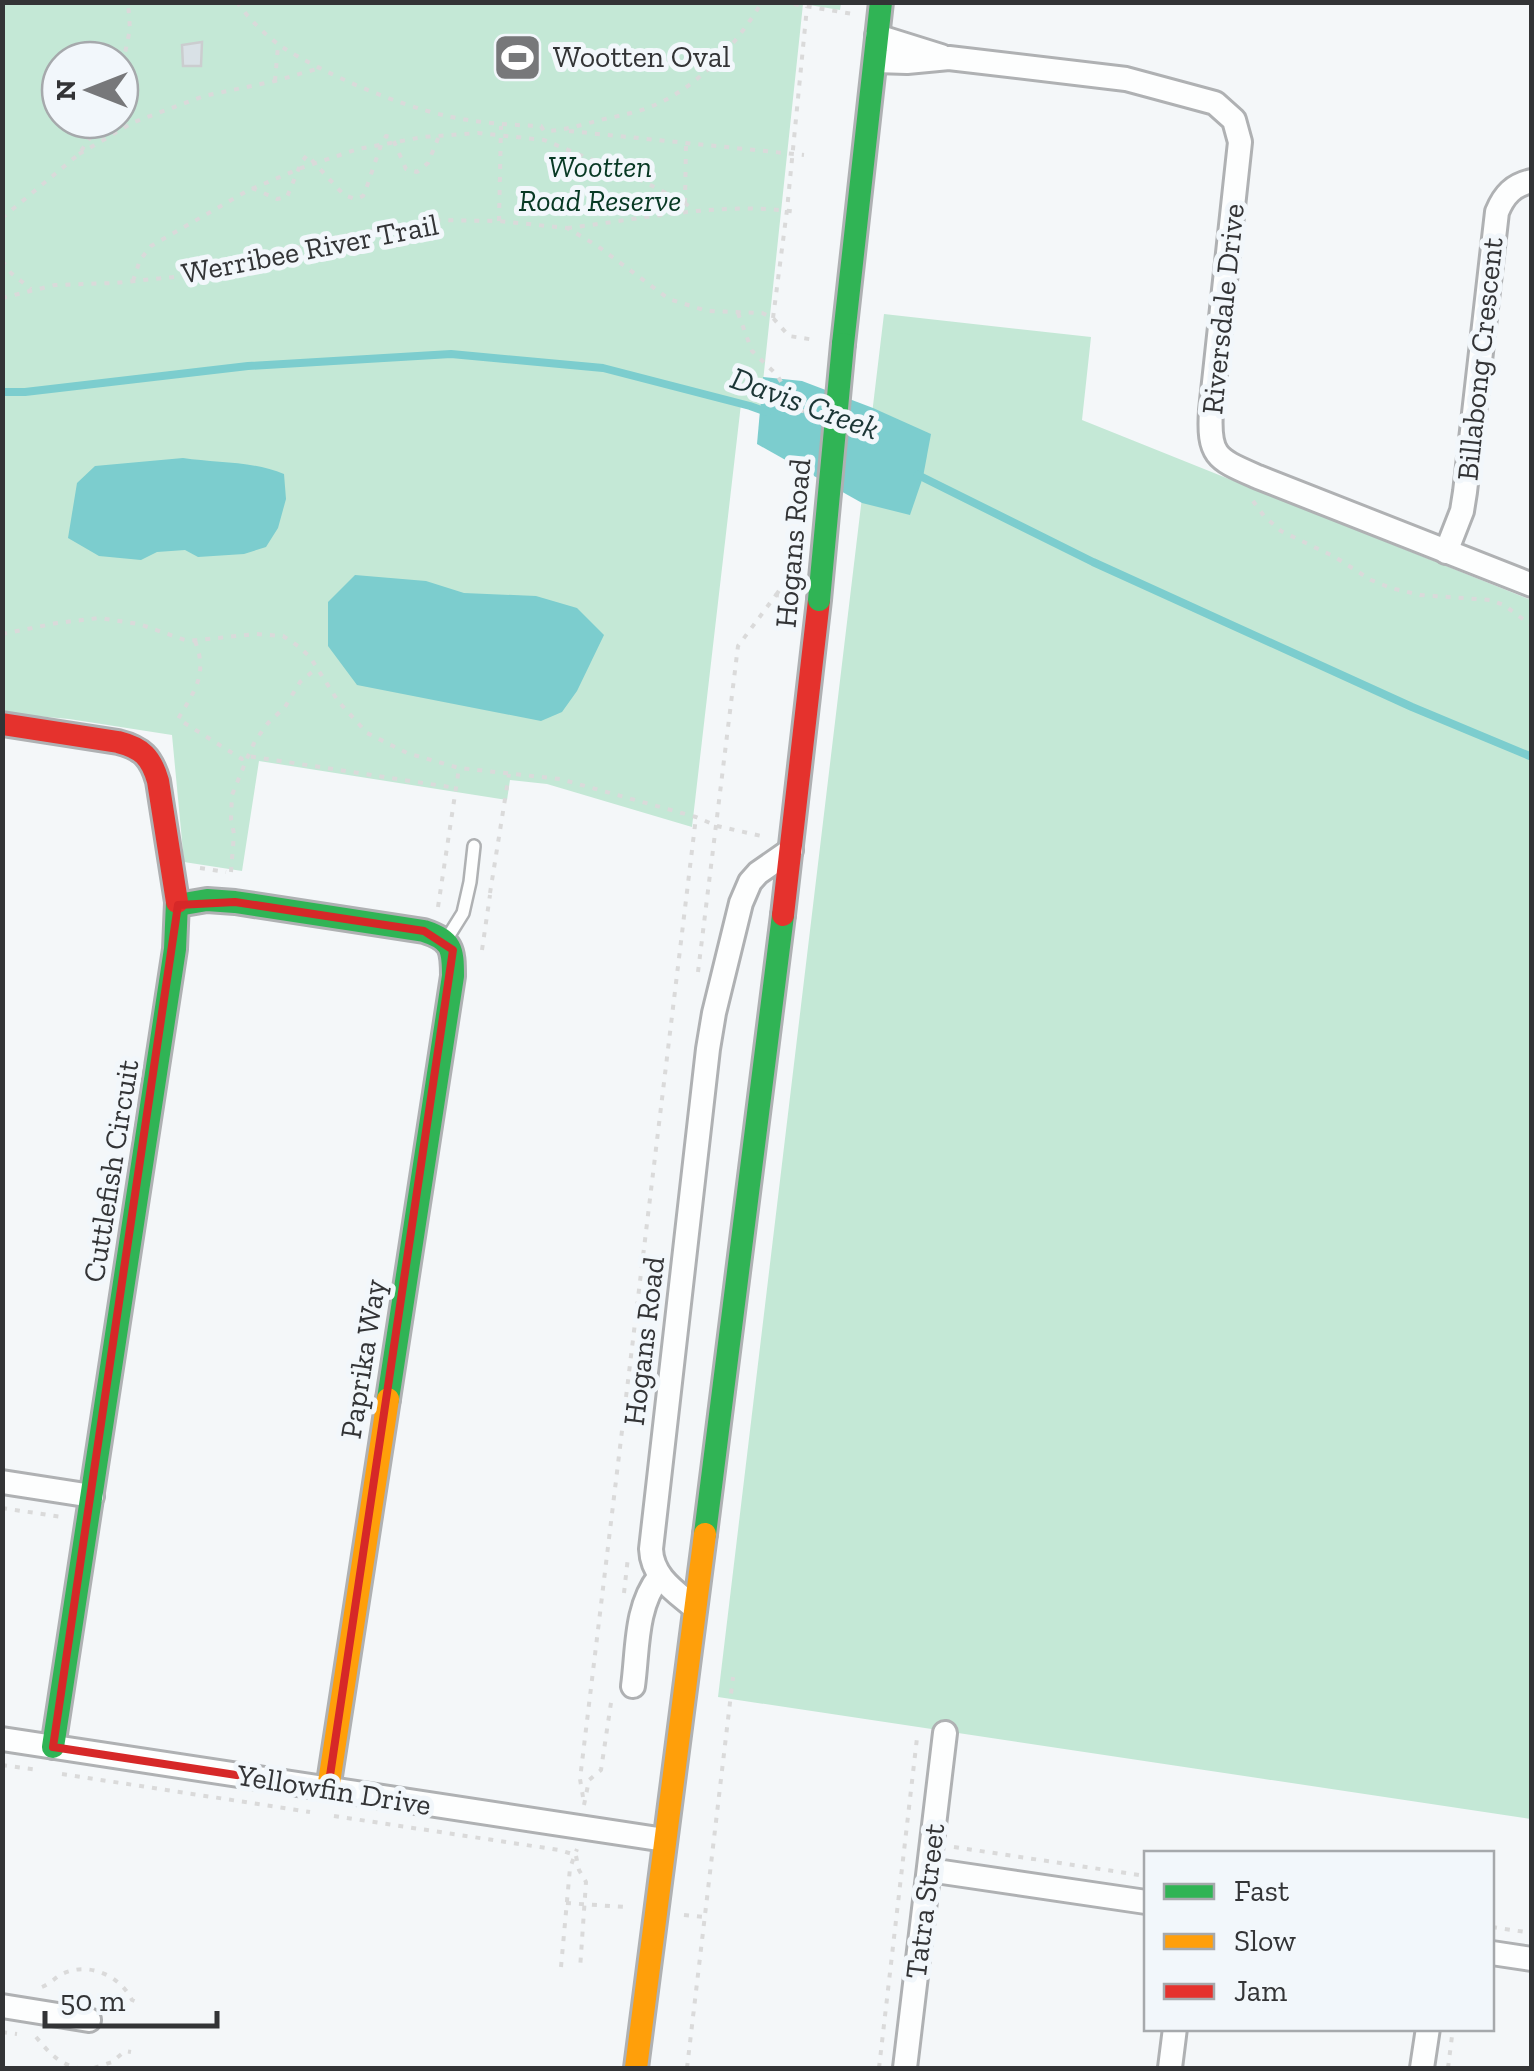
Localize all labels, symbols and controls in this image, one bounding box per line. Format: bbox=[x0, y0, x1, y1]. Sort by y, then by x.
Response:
sports icon: Wootten Oval bbox=[492, 31, 544, 83]
place label: Wootten Oval bbox=[553, 39, 730, 75]
north arrow bbox=[40, 40, 140, 140]
text: N bbox=[49, 79, 82, 101]
park label: Wootten Road Reserve bbox=[519, 149, 681, 219]
street label: Riversdale Drive bbox=[1194, 202, 1252, 416]
street label: Werribee River Trail bbox=[179, 206, 441, 292]
street label: Billabong Crescent bbox=[1449, 236, 1511, 482]
water label: Davis Creek bbox=[726, 359, 884, 447]
street label: Hogans Road bbox=[768, 456, 818, 629]
street label: Cuttlefish Circuit bbox=[76, 1057, 146, 1285]
street label: Hogans Road bbox=[616, 1254, 672, 1428]
street label: Paprika Way bbox=[333, 1276, 393, 1441]
street label: Yellowfin Drive bbox=[233, 1757, 434, 1823]
street label: Tatra Street bbox=[898, 1821, 952, 1981]
legend bbox=[1144, 1851, 1494, 2031]
text: Fast bbox=[1234, 1873, 1289, 1909]
text: Slow bbox=[1234, 1923, 1296, 1959]
scale bar bbox=[45, 1966, 218, 2028]
text: Jam bbox=[1234, 1973, 1287, 2009]
text: 50 m bbox=[60, 1983, 125, 2019]

